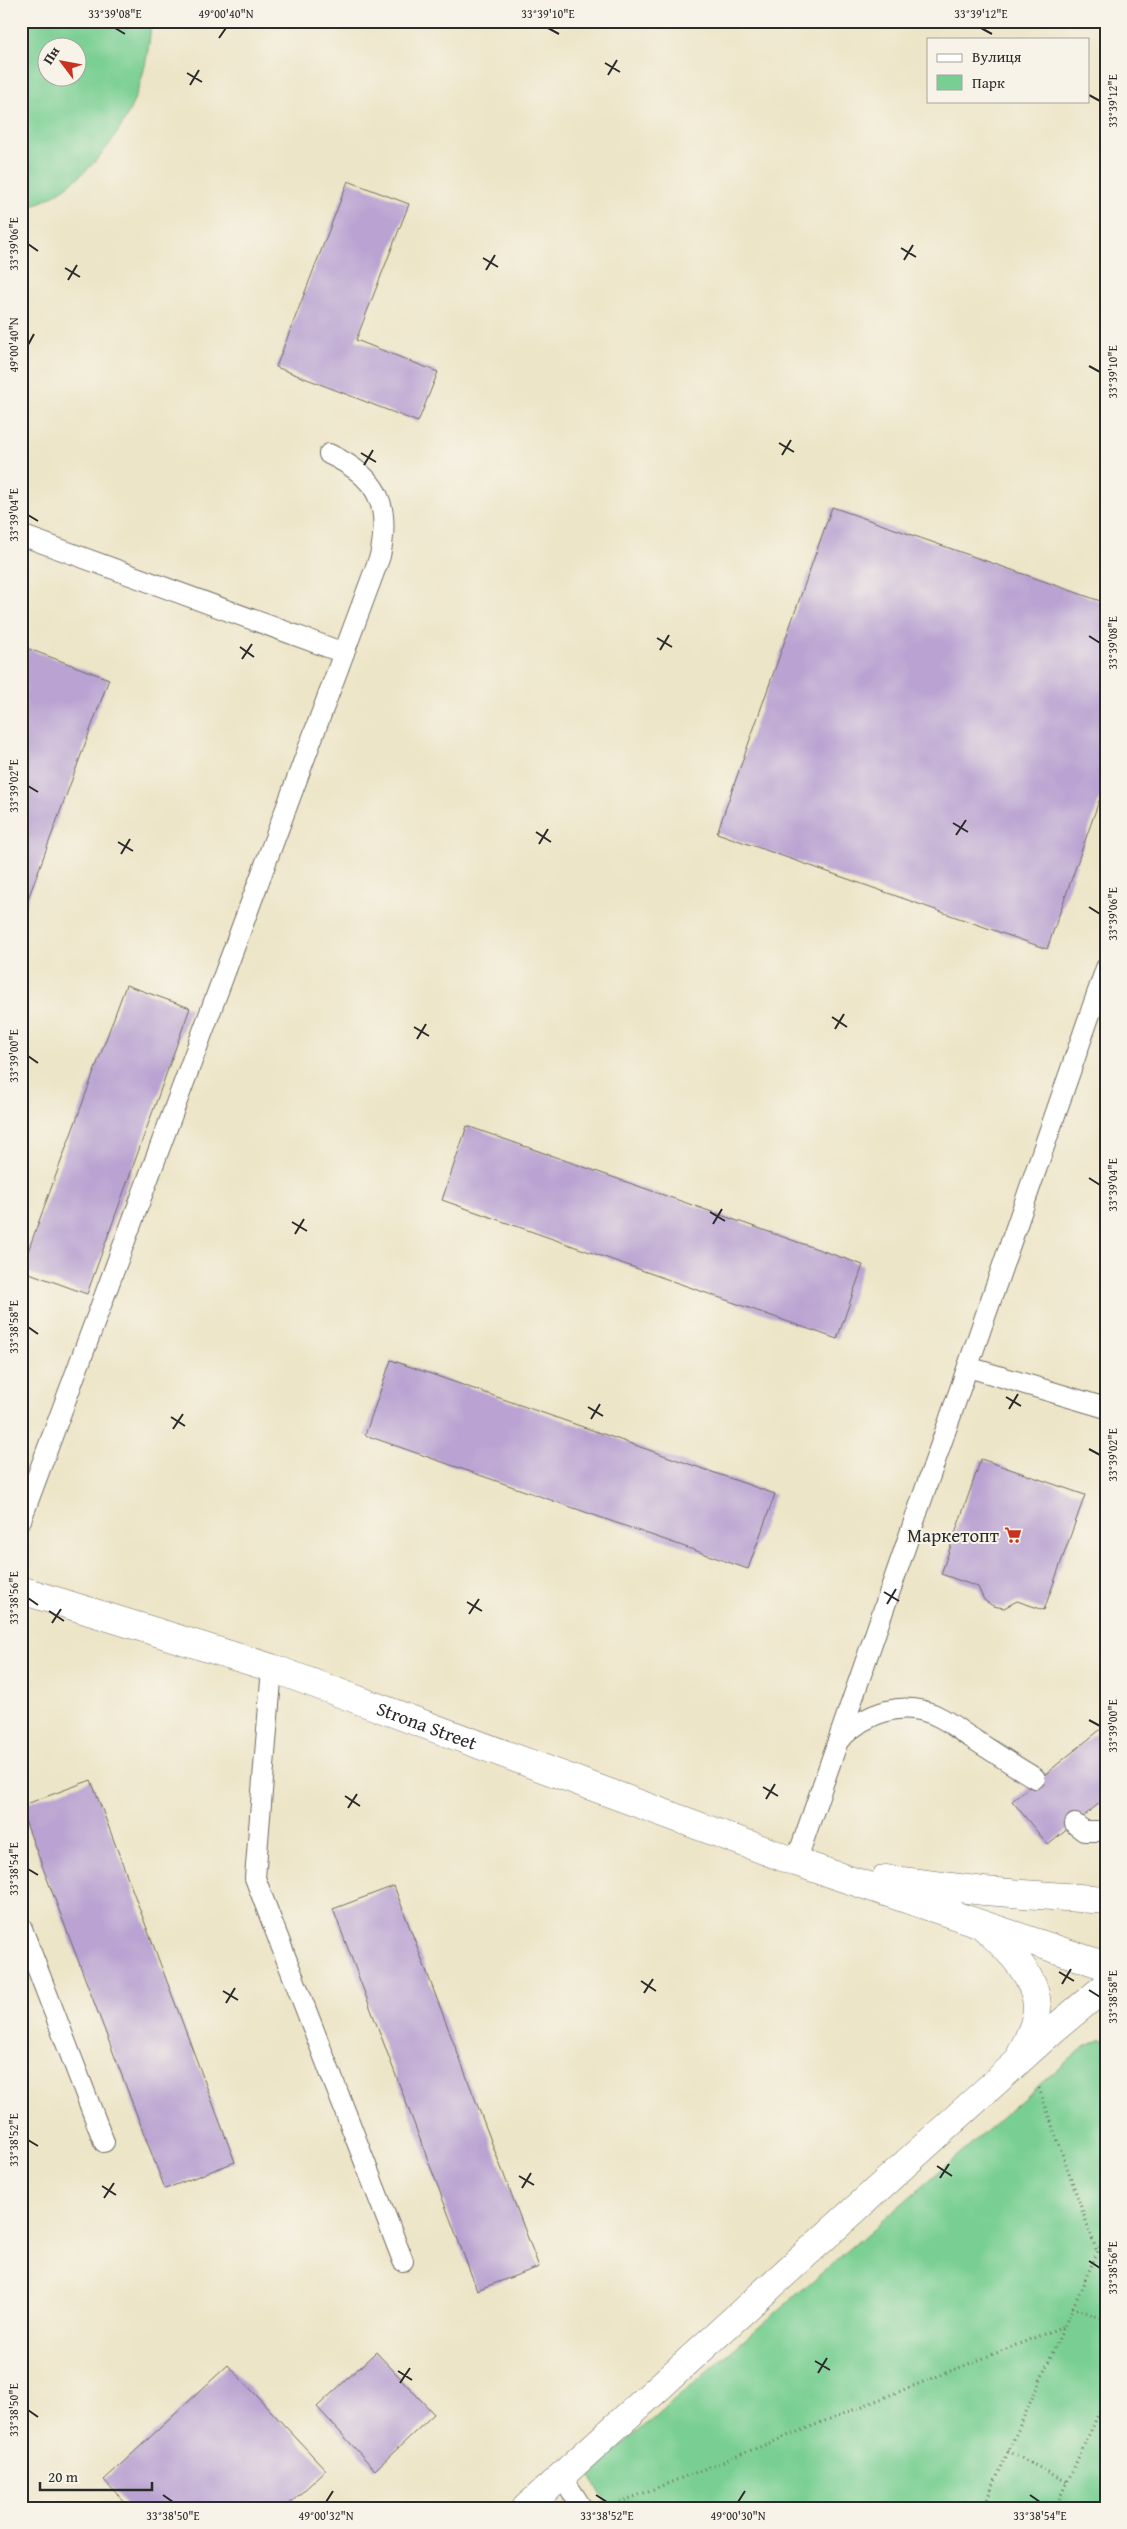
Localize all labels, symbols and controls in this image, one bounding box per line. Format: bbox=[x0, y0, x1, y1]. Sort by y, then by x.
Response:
text: 33°39'08"E bbox=[88, 5, 142, 22]
text: 49°00'40"N bbox=[198, 5, 254, 22]
text: 33°39'10"E bbox=[521, 5, 575, 22]
text: 33°39'12"E bbox=[954, 5, 1008, 22]
north arrow bbox=[38, 38, 88, 88]
legend bbox=[927, 38, 1090, 102]
text: Пн bbox=[38, 42, 64, 68]
text: Вулиця bbox=[972, 46, 1022, 67]
text: Парк bbox=[972, 72, 1005, 93]
text: 33°39'12"E bbox=[1104, 74, 1121, 128]
text: 33°39'06"E bbox=[5, 217, 22, 271]
text: 49°00'40"N bbox=[5, 317, 22, 373]
text: 33°39'10"E bbox=[1104, 345, 1121, 399]
text: 33°39'04"E bbox=[5, 488, 22, 542]
text: 33°39'08"E bbox=[1104, 616, 1121, 670]
text: 33°39'02"E bbox=[5, 759, 22, 813]
text: 33°39'06"E bbox=[1104, 887, 1121, 941]
text: 33°39'00"E bbox=[5, 1029, 22, 1083]
text: 33°39'04"E bbox=[1104, 1158, 1121, 1212]
text: 33°38'58"E bbox=[5, 1300, 22, 1354]
text: 33°39'02"E bbox=[1104, 1428, 1121, 1482]
place label: Маркетопт bbox=[907, 1521, 1000, 1549]
supermarket icon: Маркетопт bbox=[1003, 1525, 1023, 1545]
text: 33°38'56"E bbox=[5, 1571, 22, 1625]
street label: Strona Street bbox=[373, 1694, 481, 1757]
text: 33°39'00"E bbox=[1104, 1699, 1121, 1753]
text: 33°38'54"E bbox=[5, 1842, 22, 1896]
text: 33°38'58"E bbox=[1104, 1970, 1121, 2024]
text: 33°38'52"E bbox=[5, 2113, 22, 2167]
text: 33°38'56"E bbox=[1104, 2241, 1121, 2295]
text: 33°38'50"E bbox=[5, 2383, 22, 2437]
scale bar bbox=[40, 2459, 152, 2491]
text: 20 m bbox=[48, 2466, 79, 2487]
text: 33°38'50"E bbox=[146, 2507, 200, 2524]
text: 49°00'32"N bbox=[298, 2507, 354, 2524]
text: 33°38'52"E bbox=[580, 2507, 634, 2524]
text: 49°00'30"N bbox=[710, 2507, 766, 2524]
text: 33°38'54"E bbox=[1013, 2507, 1067, 2524]

